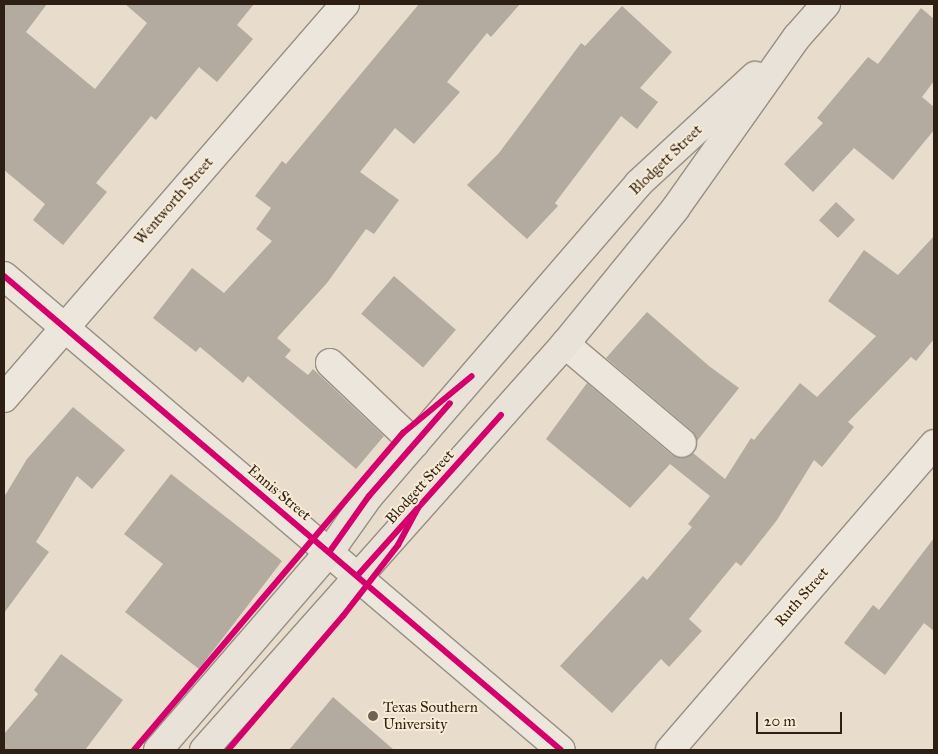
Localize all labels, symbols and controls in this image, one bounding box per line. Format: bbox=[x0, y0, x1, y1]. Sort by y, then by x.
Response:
street label: Blodgett Street bbox=[626, 121, 706, 199]
street label: Wentworth Street bbox=[131, 153, 217, 249]
street label: Blodgett Street bbox=[382, 446, 458, 528]
street label: Ennis Street bbox=[244, 461, 314, 525]
street label: Ruth Street bbox=[771, 564, 833, 630]
place label: Texas Southern University bbox=[383, 698, 478, 733]
scale bar bbox=[758, 702, 844, 734]
marker: Texas Southern University bbox=[367, 710, 379, 722]
text: 20 m bbox=[764, 712, 796, 730]

